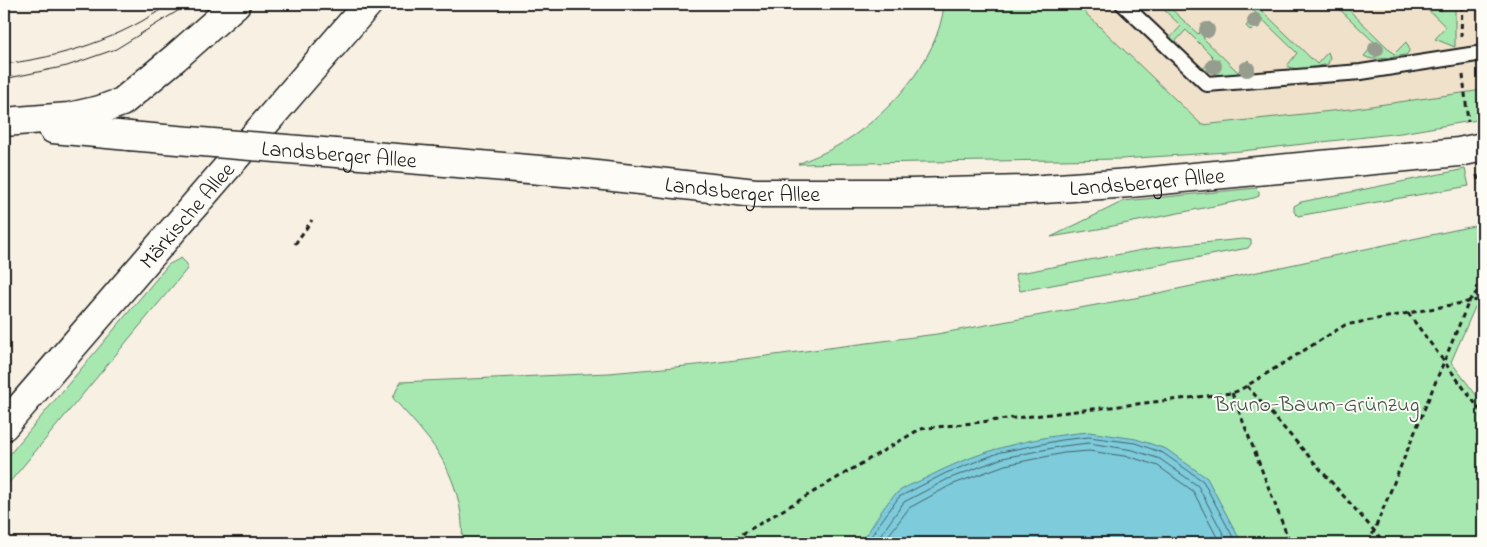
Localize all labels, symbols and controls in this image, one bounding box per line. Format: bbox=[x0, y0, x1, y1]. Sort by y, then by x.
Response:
street label: Landsberger Allee bbox=[260, 134, 418, 179]
street label: Märkische Allee bbox=[133, 156, 244, 277]
street label: Landsberger Allee bbox=[1069, 161, 1226, 206]
street label: Landsberger Allee bbox=[663, 170, 820, 213]
park label: Bruno-Baum-Grünzug bbox=[1214, 390, 1420, 423]

